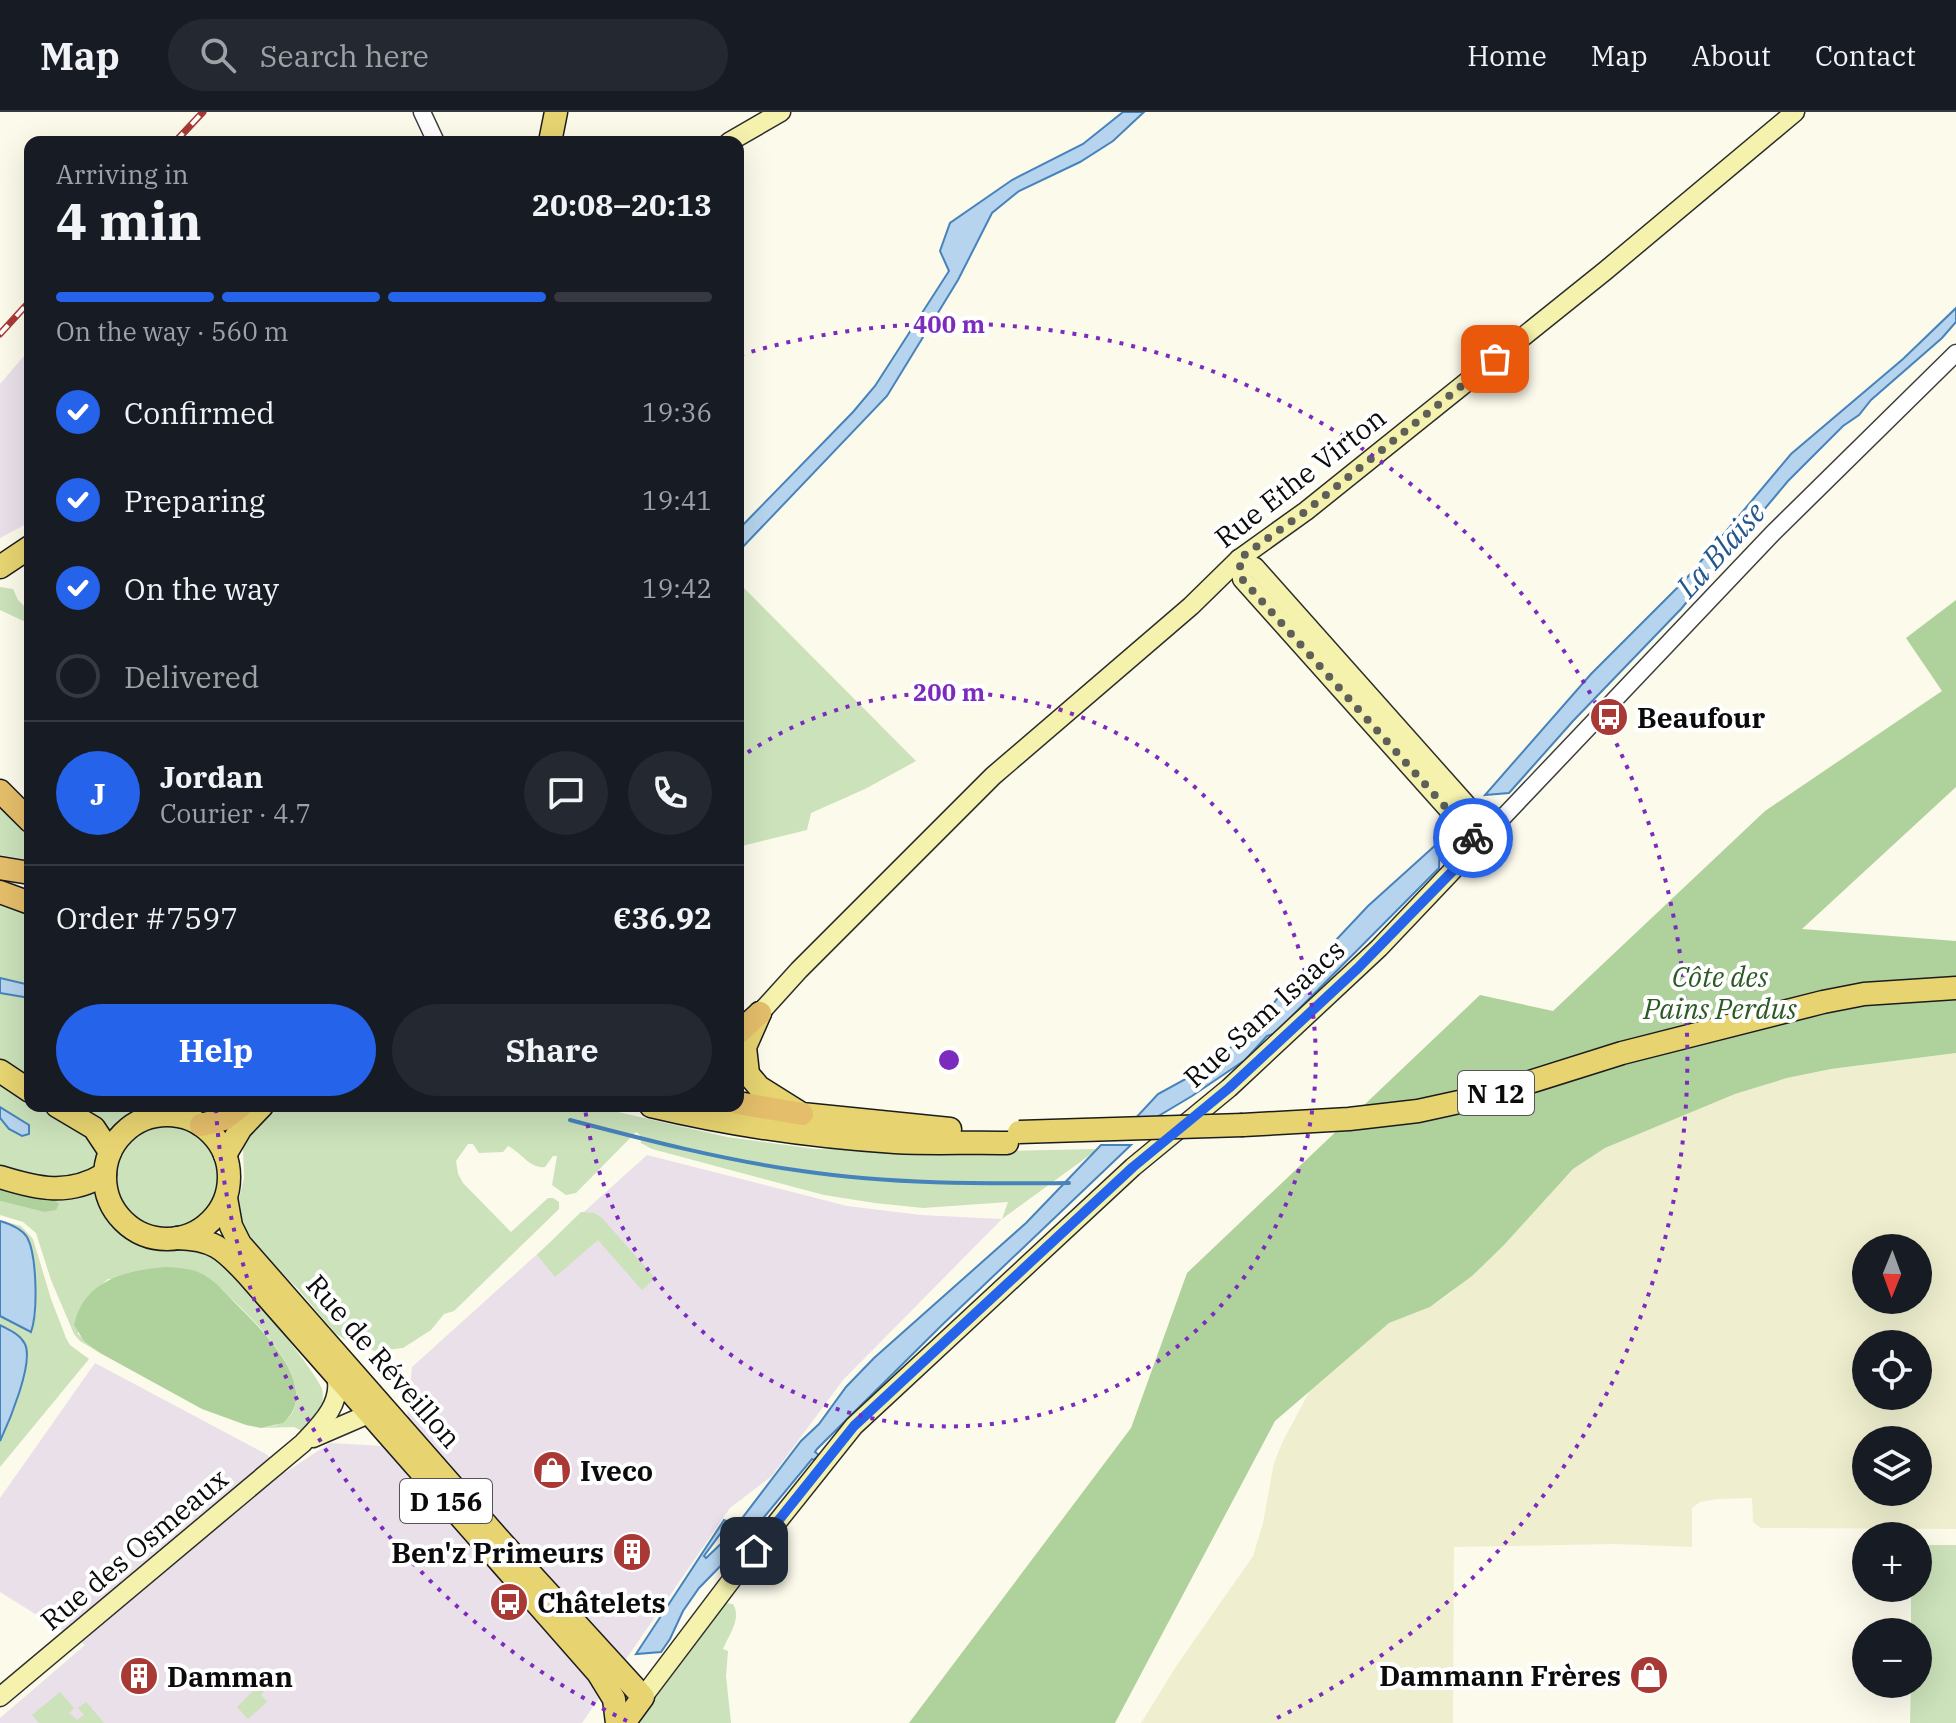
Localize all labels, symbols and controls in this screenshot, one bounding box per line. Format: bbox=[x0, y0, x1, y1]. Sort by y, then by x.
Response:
search box bbox=[168, 19, 728, 91]
text: Map bbox=[40, 31, 120, 80]
icon: search bbox=[196, 33, 240, 77]
text: Search here bbox=[260, 36, 429, 75]
text: Home bbox=[1467, 37, 1547, 74]
text: Map bbox=[1591, 37, 1648, 74]
text: About bbox=[1692, 37, 1771, 74]
text: Contact bbox=[1815, 37, 1916, 74]
text: Arriving in bbox=[56, 157, 189, 191]
text: 20:08–20:13 bbox=[532, 185, 712, 224]
text: 4 min bbox=[56, 187, 202, 254]
text: 400 m bbox=[913, 308, 985, 340]
text: On the way · 560 m bbox=[56, 314, 289, 348]
pin bbox=[1461, 325, 1529, 393]
icon: bag bbox=[1473, 337, 1517, 381]
icon: check bbox=[56, 390, 100, 434]
text: Confirmed bbox=[124, 393, 275, 432]
text: 19:36 bbox=[642, 395, 712, 429]
street label: Rue Ethe Virton bbox=[1207, 399, 1393, 555]
icon: check bbox=[56, 478, 100, 522]
text: Preparing bbox=[124, 481, 265, 520]
text: 19:41 bbox=[642, 483, 712, 517]
water label: La Blaise bbox=[1666, 493, 1773, 606]
icon: check bbox=[56, 566, 100, 610]
text: On the way bbox=[124, 569, 279, 608]
text: 19:42 bbox=[642, 571, 712, 605]
text: Delivered bbox=[124, 657, 259, 696]
text: 200 m bbox=[913, 676, 985, 708]
bus stop icon: Beaufour bbox=[1588, 696, 1630, 738]
place label: Beaufour bbox=[1637, 699, 1765, 736]
button: chat bbox=[524, 751, 608, 835]
button: phone bbox=[628, 751, 712, 835]
text: Jordan bbox=[160, 757, 263, 796]
text: J bbox=[90, 774, 106, 813]
text: Courier · 4.7 bbox=[160, 796, 311, 830]
courier bbox=[1433, 798, 1513, 878]
icon: bike bbox=[1451, 816, 1495, 860]
text: Order #7597 bbox=[56, 898, 238, 937]
text: €36.92 bbox=[613, 898, 712, 937]
street label: Rue Sam Isaacs bbox=[1176, 931, 1352, 1095]
park label: Côte des Pains Perdus bbox=[1642, 958, 1797, 1027]
button: Help bbox=[56, 1004, 376, 1096]
button: Share bbox=[392, 1004, 712, 1096]
centre of rings bbox=[935, 1046, 963, 1074]
road number: N 12 bbox=[1458, 1071, 1534, 1115]
north arrow bbox=[1852, 1234, 1932, 1314]
map controls bbox=[1852, 1234, 1932, 1698]
street label: Rue de Réveillon bbox=[298, 1266, 470, 1456]
button: locate bbox=[1852, 1330, 1932, 1410]
button: layers bbox=[1852, 1426, 1932, 1506]
shop icon: Iveco bbox=[531, 1449, 573, 1491]
place label: Iveco bbox=[580, 1452, 653, 1489]
street label: Rue des Osmeaux bbox=[33, 1460, 235, 1638]
road number: D 156 bbox=[400, 1479, 492, 1523]
pin bbox=[720, 1517, 788, 1585]
button: + bbox=[1852, 1522, 1932, 1602]
icon: home bbox=[732, 1529, 776, 1573]
building icon: Ben'z Primeurs bbox=[611, 1531, 653, 1573]
place label: Ben'z Primeurs bbox=[391, 1534, 604, 1571]
bus stop icon: Châtelets bbox=[488, 1581, 530, 1623]
place label: Châtelets bbox=[537, 1584, 666, 1621]
button: − bbox=[1852, 1618, 1932, 1698]
shop icon: Dammann Frères bbox=[1628, 1654, 1670, 1696]
building icon: Damman bbox=[118, 1655, 160, 1697]
place label: Dammann Frères bbox=[1379, 1657, 1621, 1694]
place label: Damman bbox=[167, 1658, 293, 1695]

